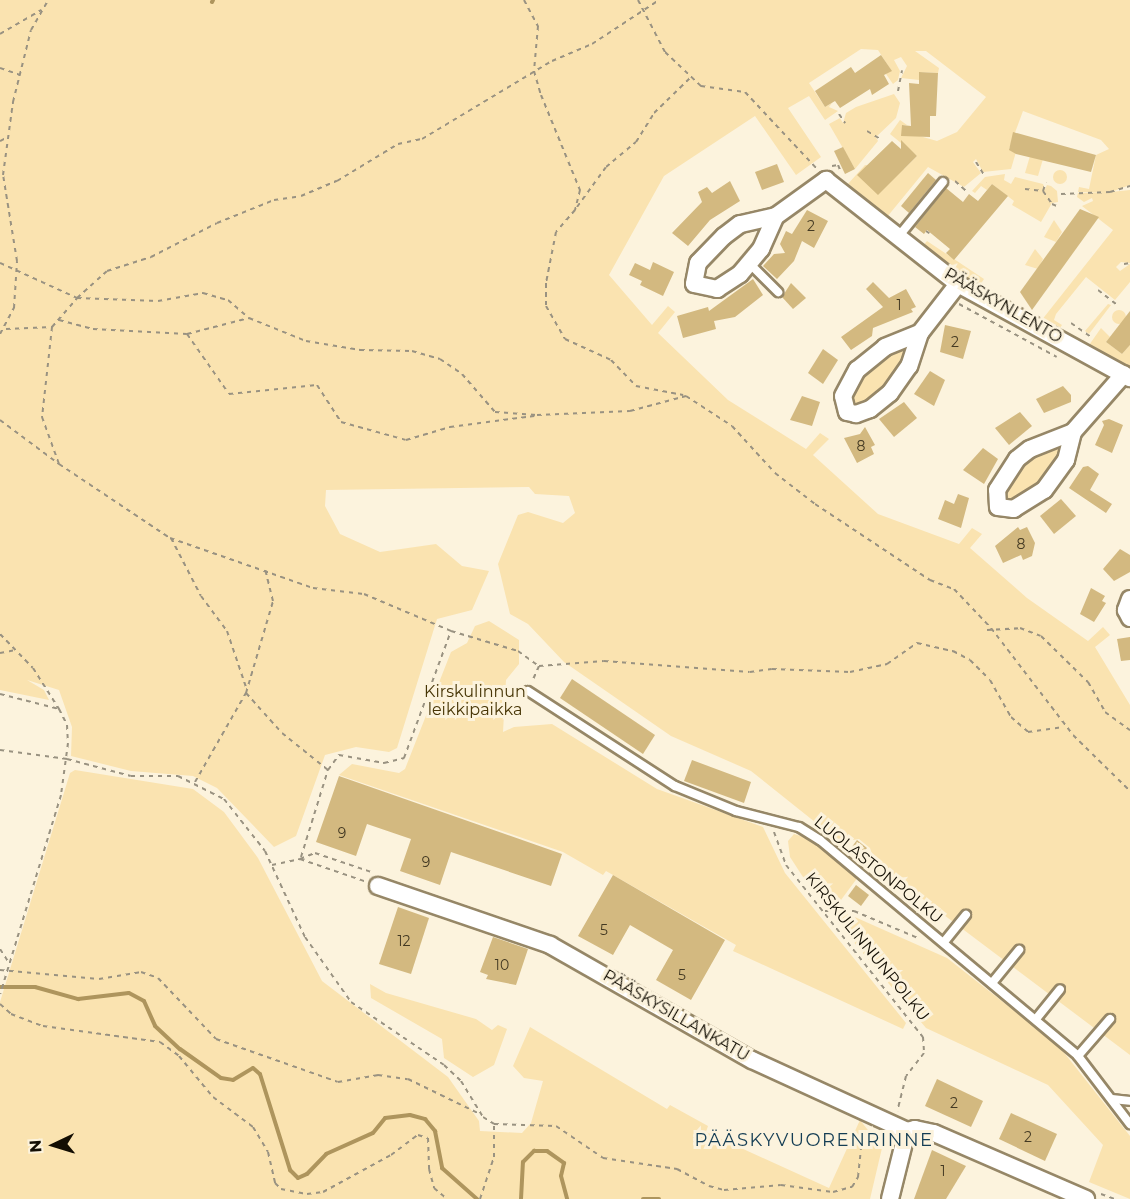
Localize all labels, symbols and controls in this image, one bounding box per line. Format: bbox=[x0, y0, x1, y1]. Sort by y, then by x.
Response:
house number: 2 bbox=[807, 218, 815, 234]
street label: PÄÄSKYNLENTO bbox=[941, 264, 1065, 348]
house number: 1 bbox=[896, 297, 902, 313]
house number: 2 bbox=[951, 334, 959, 350]
house number: 8 bbox=[857, 438, 865, 454]
house number: 8 bbox=[1017, 536, 1025, 552]
park label: Kirskulinnun leikkipaikka bbox=[424, 682, 526, 720]
street label: LUOLASTONPOLKU bbox=[810, 812, 946, 928]
house number: 9 bbox=[338, 825, 346, 841]
house number: 9 bbox=[422, 854, 430, 870]
street label: KIRSKULINNUNPOLKU bbox=[801, 869, 933, 1025]
house number: 5 bbox=[600, 922, 608, 938]
house number: 12 bbox=[397, 933, 411, 949]
house number: 10 bbox=[495, 957, 509, 973]
street label: PÄÄSKYSILLANKATU bbox=[599, 966, 753, 1066]
house number: 5 bbox=[678, 967, 686, 983]
house number: 2 bbox=[950, 1095, 958, 1111]
north arrow bbox=[24, 1115, 84, 1175]
district label: PÄÄSKYVUORENRINNE bbox=[694, 1129, 934, 1151]
house number: 2 bbox=[1024, 1129, 1032, 1145]
text: N bbox=[26, 1139, 45, 1153]
house number: 1 bbox=[940, 1163, 946, 1179]

